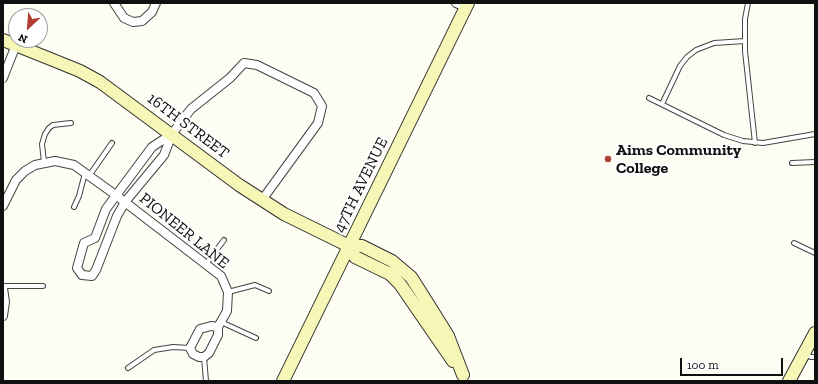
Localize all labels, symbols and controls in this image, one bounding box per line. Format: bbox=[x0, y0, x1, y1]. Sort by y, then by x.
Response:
north arrow bbox=[8, 8, 48, 48]
text: N bbox=[16, 31, 30, 46]
street label: 16TH STREET bbox=[143, 89, 233, 163]
street label: 47TH AVENUE bbox=[330, 134, 392, 236]
place label: Aims Community College bbox=[616, 140, 741, 178]
marker: Aims Community College bbox=[603, 154, 613, 164]
street label: PIONEER LANE bbox=[135, 189, 233, 273]
scale bar bbox=[682, 350, 785, 376]
text: 100 m bbox=[687, 358, 719, 372]

